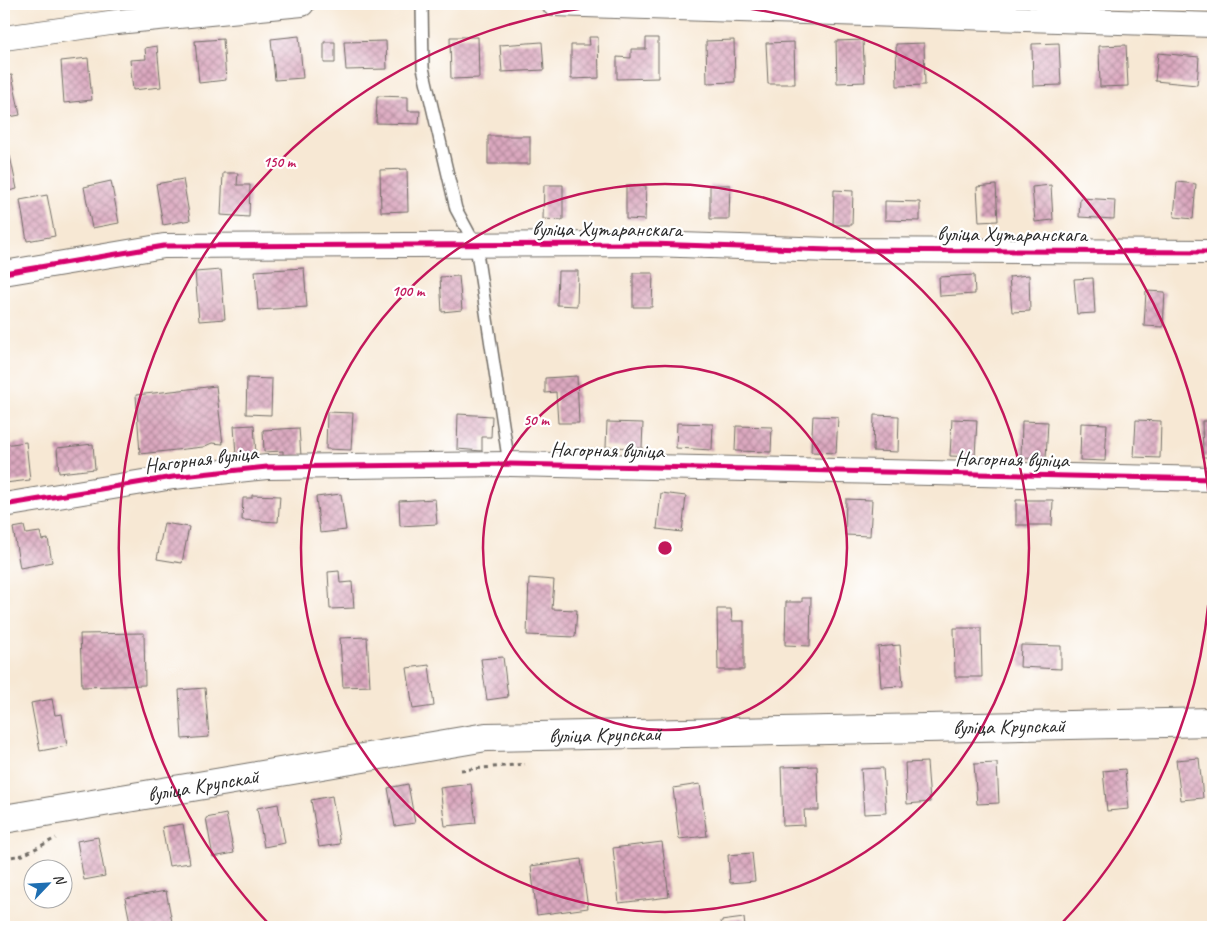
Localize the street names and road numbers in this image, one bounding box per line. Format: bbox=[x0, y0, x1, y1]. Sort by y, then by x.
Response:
street label: вуліца Хутаранскага bbox=[532, 216, 684, 242]
street label: вуліца Хутаранскага bbox=[937, 221, 1089, 247]
street label: Нагорная вуліца bbox=[550, 436, 666, 464]
street label: Нагорная вуліца bbox=[143, 439, 261, 479]
street label: Нагорная вуліца bbox=[955, 445, 1071, 473]
street label: вуліца Крупскай bbox=[952, 712, 1067, 740]
street label: вуліца Крупскай bbox=[549, 720, 663, 749]
street label: вуліца Крупскай bbox=[146, 763, 262, 807]

